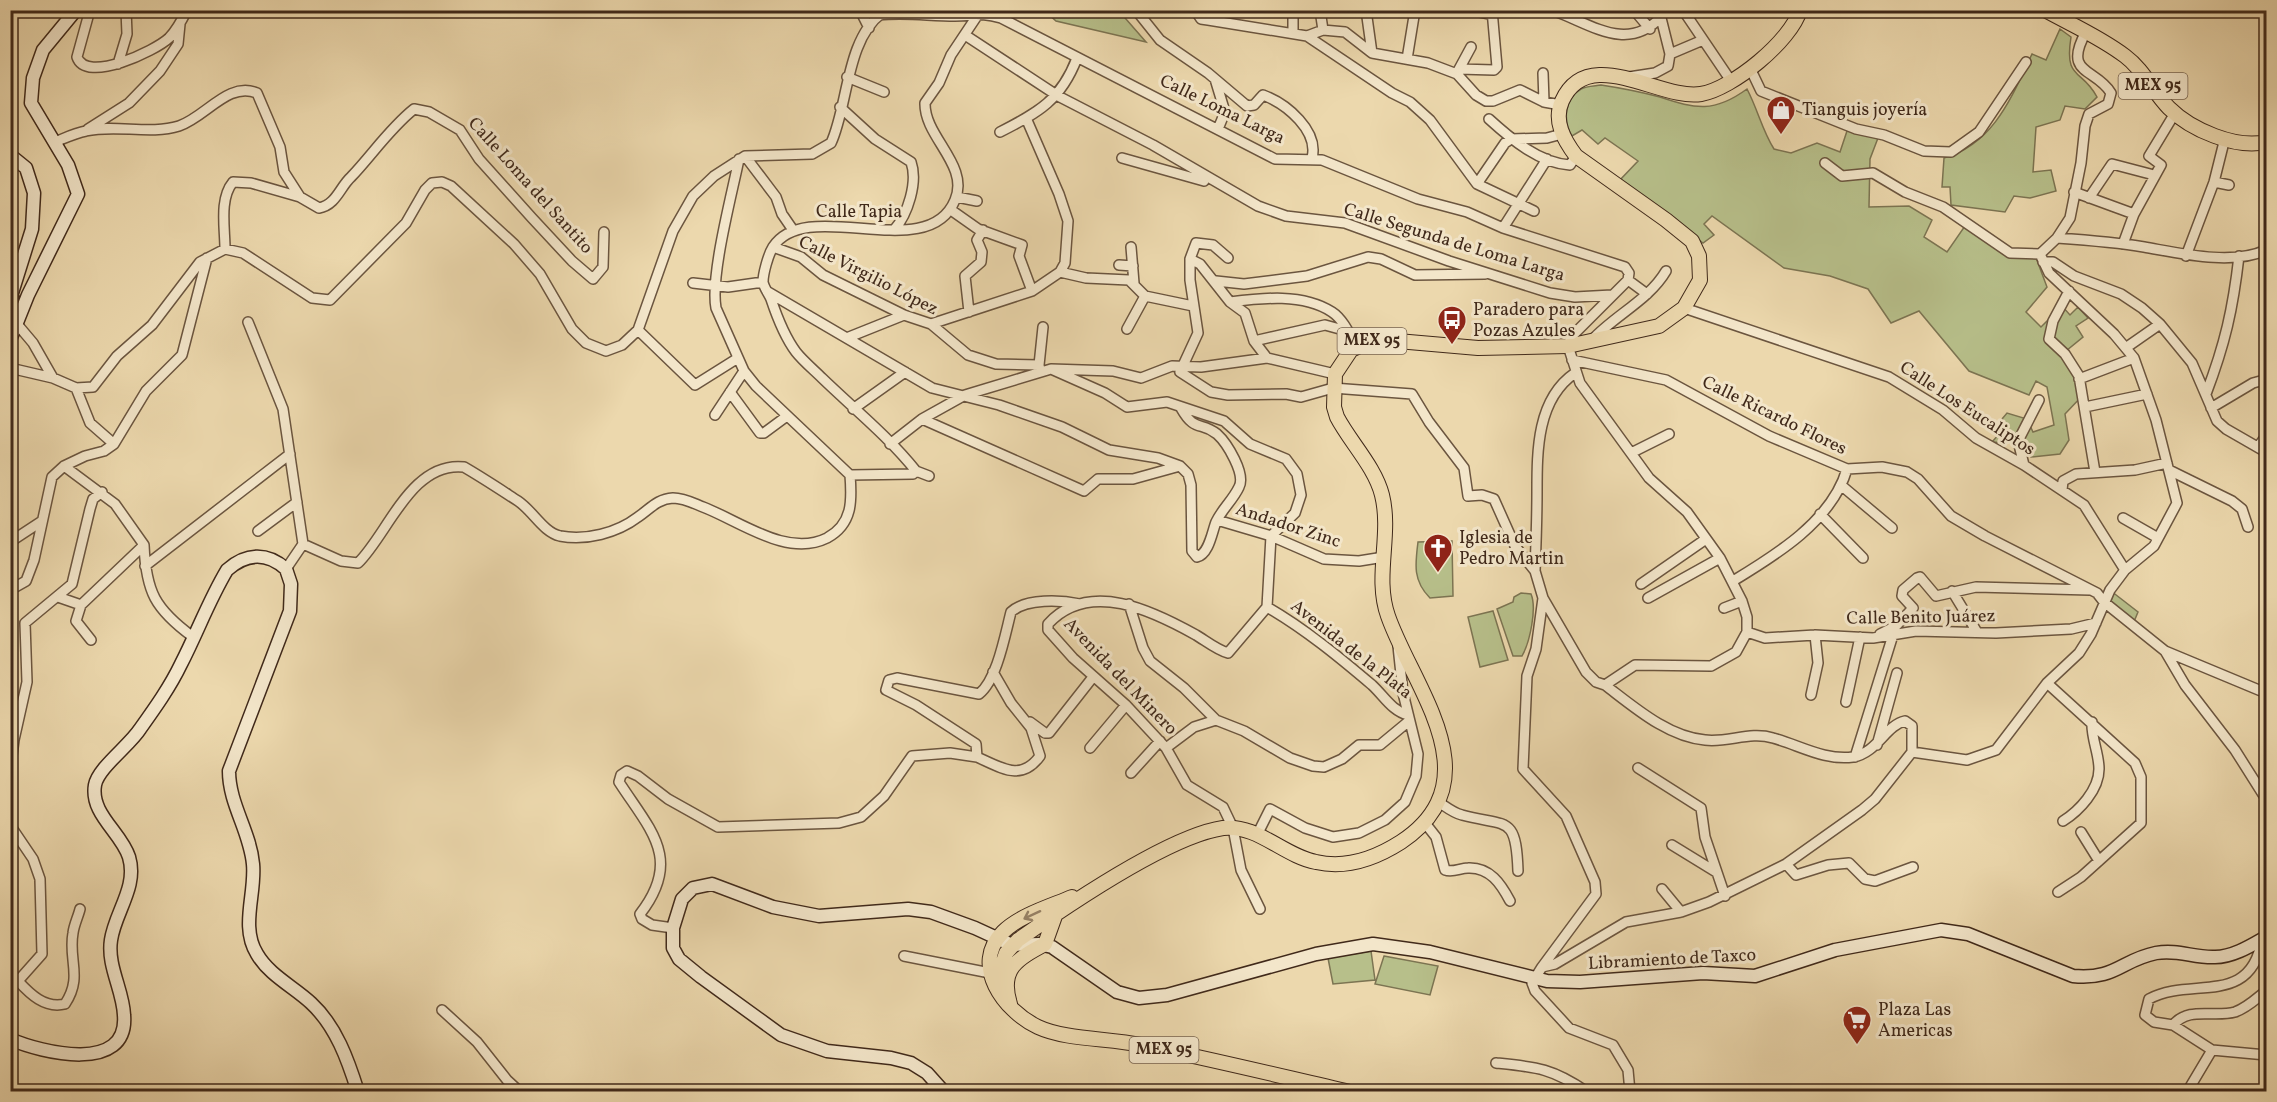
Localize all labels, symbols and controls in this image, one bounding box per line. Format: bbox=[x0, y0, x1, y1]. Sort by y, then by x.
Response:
street label: Calle Loma Larga bbox=[1155, 69, 1289, 151]
road number: MEX 95 bbox=[2118, 73, 2188, 99]
shop icon: Tianguis joyería bbox=[1765, 94, 1797, 136]
place label: Tianguis joyería bbox=[1802, 98, 1927, 123]
street label: Calle Loma del Santito bbox=[462, 112, 598, 260]
street label: Calle Segunda de Loma Larga bbox=[1340, 197, 1568, 289]
street label: Calle Tapia bbox=[816, 200, 902, 225]
street label: Calle Virgilio López bbox=[794, 230, 942, 322]
place label: Paradero para Pozas Azules bbox=[1473, 298, 1584, 344]
bus stop icon: Paradero para Pozas Azules bbox=[1436, 304, 1468, 346]
road number: MEX 95 bbox=[1338, 328, 1406, 354]
street label: Calle Los Eucaliptos bbox=[1894, 356, 2040, 462]
street label: Calle Ricardo Flores bbox=[1697, 370, 1851, 462]
street label: Andador Zinc bbox=[1232, 497, 1344, 555]
place label: Iglesia de Pedro Martin bbox=[1459, 526, 1564, 572]
church icon: Iglesia de Pedro Martin bbox=[1422, 532, 1454, 574]
street label: Avenida de la Plata bbox=[1285, 594, 1417, 706]
street label: Calle Benito Juárez bbox=[1846, 604, 1996, 632]
street label: Avenida del Minero bbox=[1057, 613, 1183, 741]
one-way arrow bbox=[1023, 910, 1041, 922]
street label: Libramiento de Taxco bbox=[1587, 943, 1757, 977]
place label: Plaza Las Americas bbox=[1878, 998, 1953, 1044]
supermarket icon: Plaza Las Americas bbox=[1841, 1004, 1873, 1046]
road number: MEX 95 bbox=[1130, 1037, 1198, 1063]

